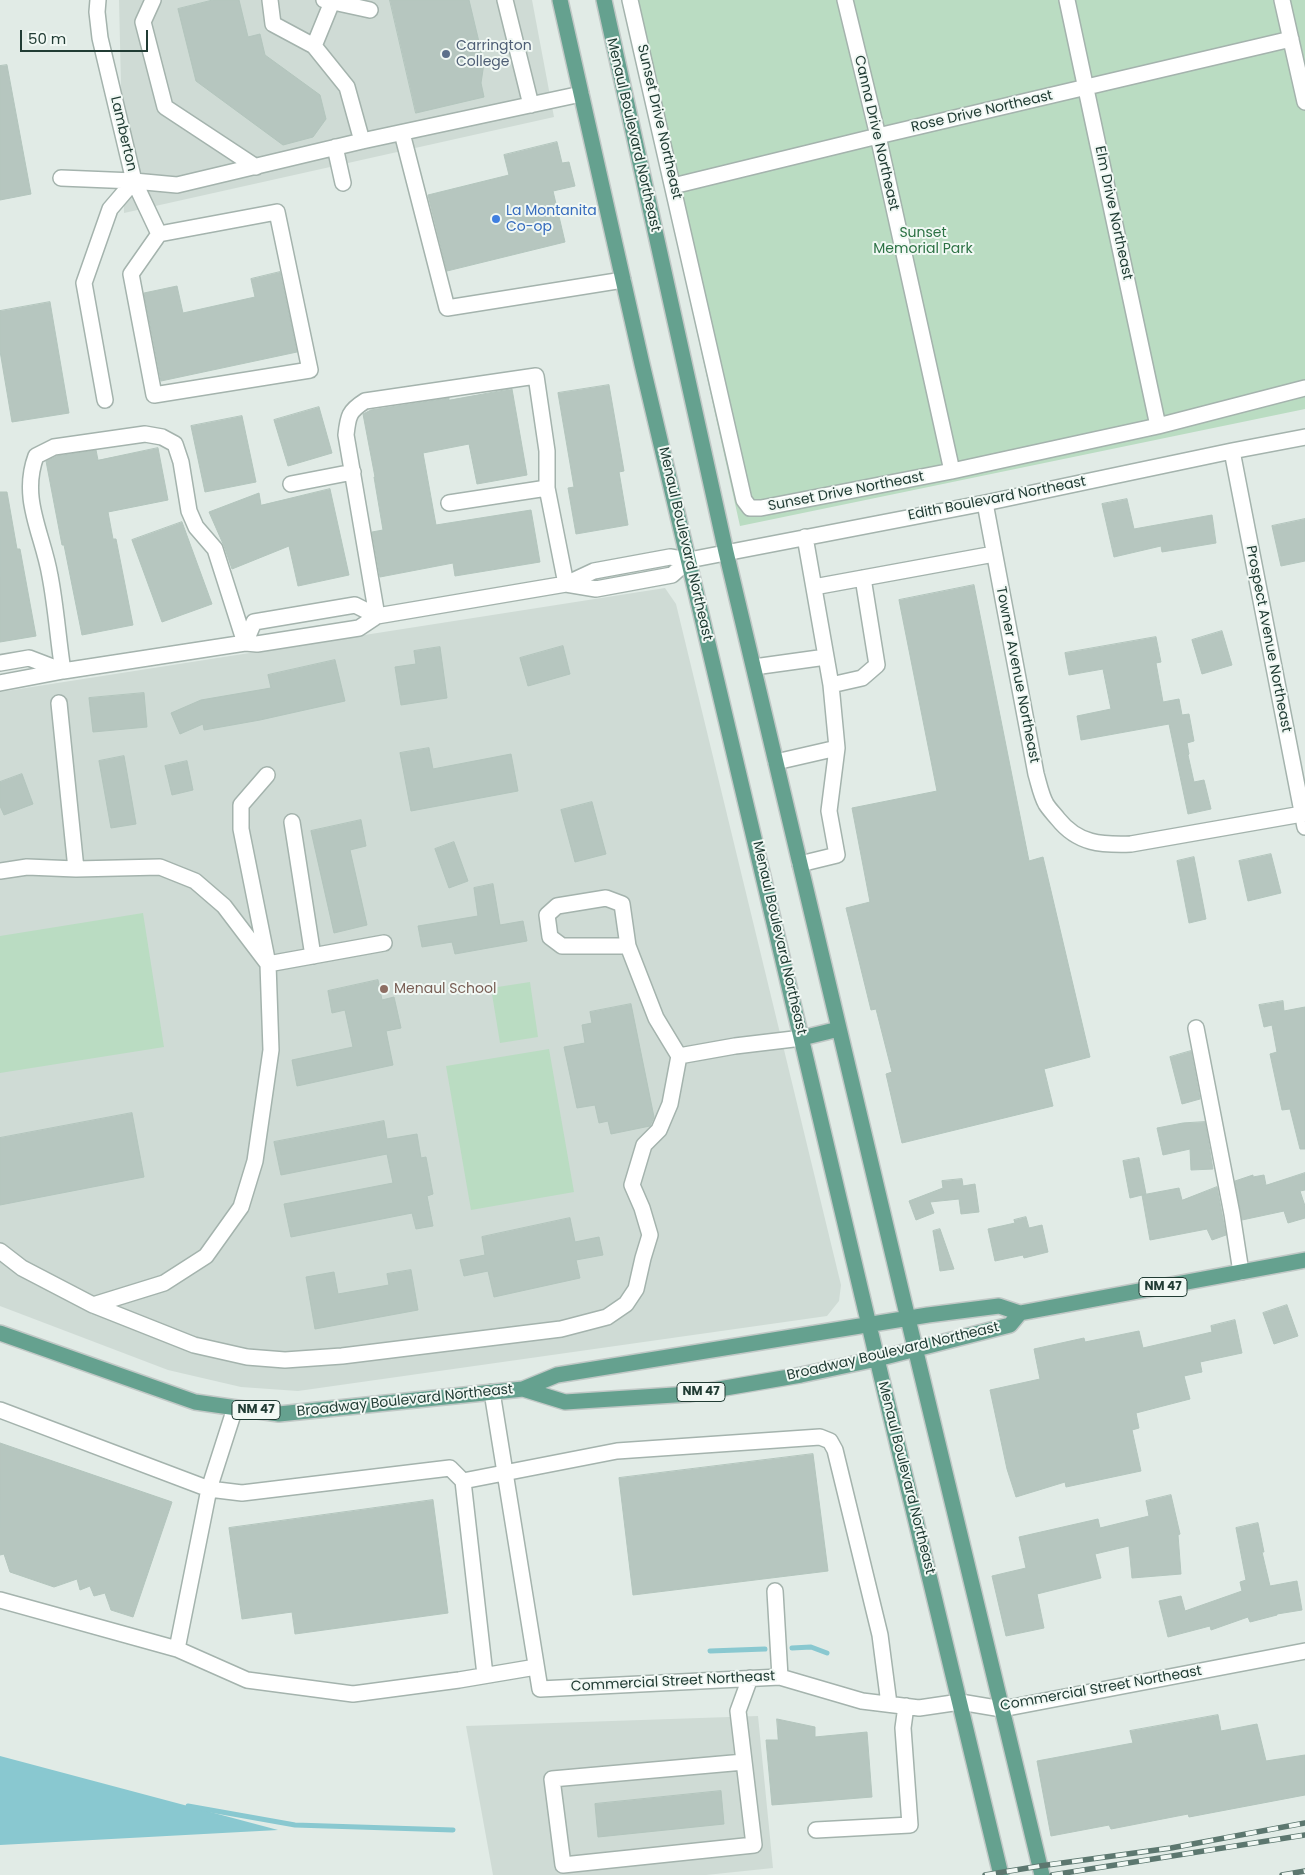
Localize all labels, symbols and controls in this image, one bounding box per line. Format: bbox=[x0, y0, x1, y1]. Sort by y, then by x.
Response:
scale bar bbox=[22, 20, 150, 52]
text: 50 m bbox=[28, 28, 66, 49]
street label: Menaul Boulevard Northeast bbox=[603, 37, 663, 233]
place label: Carrington College bbox=[456, 38, 532, 70]
street label: Sunset Drive Northeast bbox=[633, 43, 685, 201]
marker: Carrington College bbox=[440, 48, 452, 60]
street label: Canna Drive Northeast bbox=[850, 54, 902, 212]
street label: Rose Drive Northeast bbox=[910, 88, 1054, 136]
street label: Lamberton bbox=[106, 95, 140, 173]
street label: Elm Drive Northeast bbox=[1091, 145, 1135, 281]
place label: La Montanita Co-op bbox=[506, 203, 597, 236]
marker: La Montanita Co-op bbox=[490, 213, 502, 225]
park label: Sunset Memorial Park bbox=[873, 225, 973, 258]
street label: Menaul Boulevard Northeast bbox=[655, 446, 715, 642]
street label: Sunset Drive Northeast bbox=[767, 469, 925, 515]
street label: Edith Boulevard Northeast bbox=[907, 473, 1087, 525]
street label: Prospect Avenue Northeast bbox=[1242, 544, 1294, 734]
street label: Towner Avenue Northeast bbox=[992, 585, 1042, 765]
street label: Menaul Boulevard Northeast bbox=[749, 840, 809, 1036]
place label: Menaul School bbox=[394, 981, 496, 997]
marker: Menaul School bbox=[378, 983, 390, 995]
road number: NM 47 bbox=[1139, 1277, 1187, 1296]
street label: Broadway Boulevard Northeast bbox=[785, 1319, 1001, 1385]
street label: Menaul Boulevard Northeast bbox=[874, 1380, 938, 1576]
street label: Broadway Boulevard Northeast bbox=[296, 1381, 514, 1421]
road number: NM 47 bbox=[677, 1382, 725, 1401]
road number: NM 47 bbox=[232, 1400, 280, 1420]
street label: Commercial Street Northeast bbox=[999, 1663, 1203, 1715]
street label: Commercial Street Northeast bbox=[570, 1668, 776, 1696]

